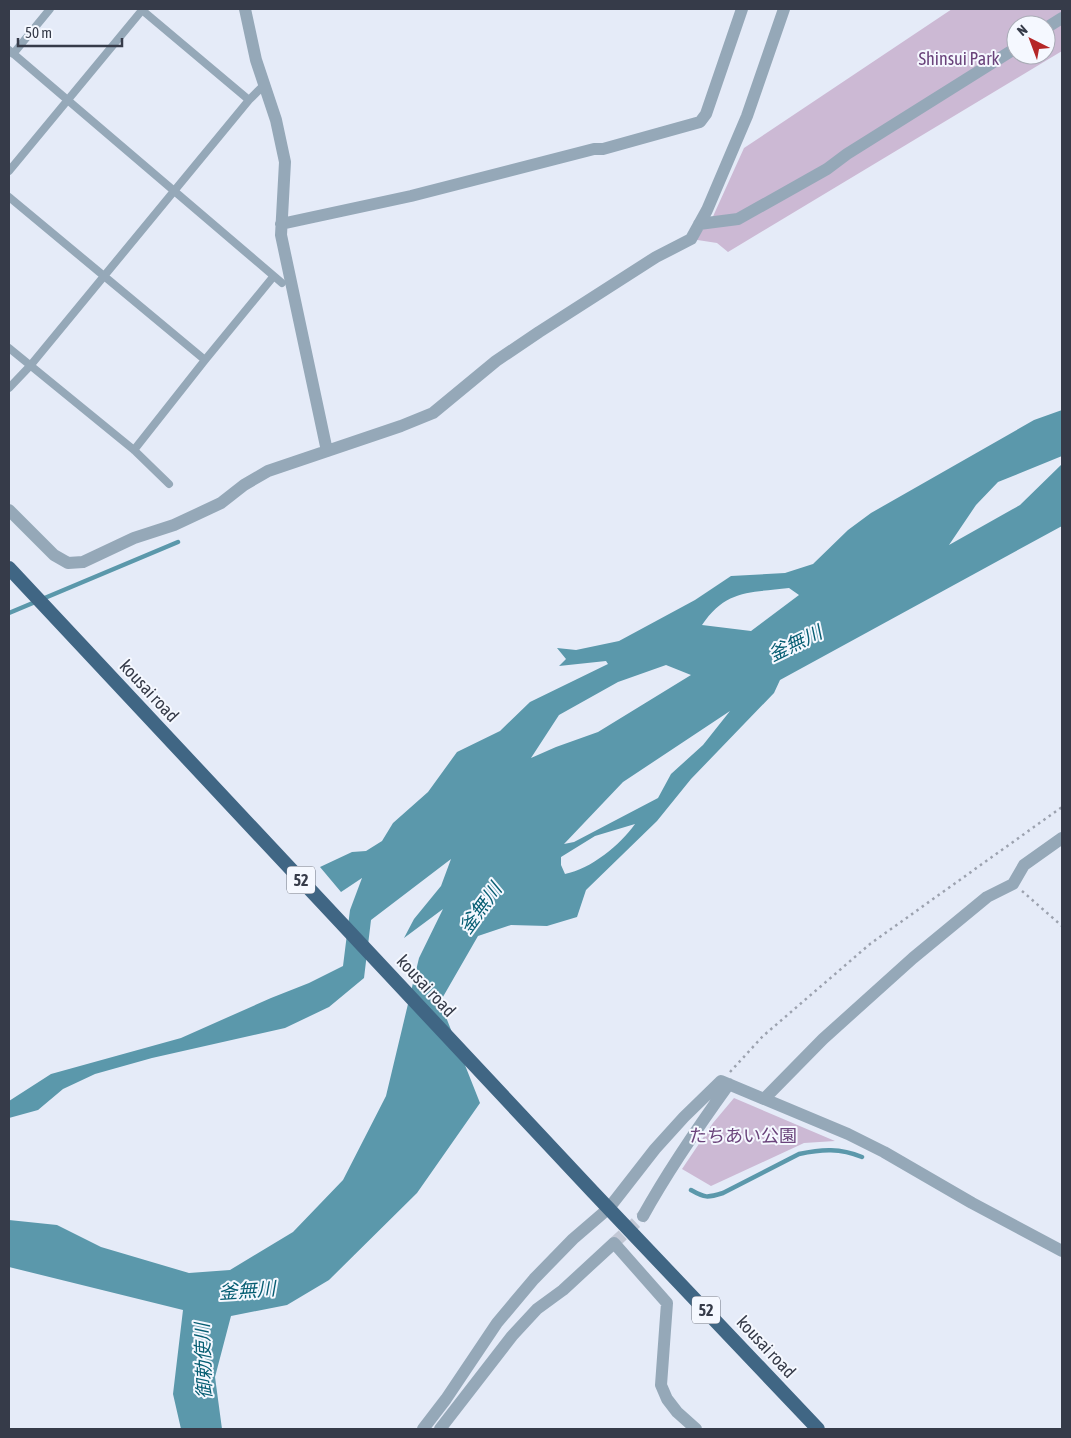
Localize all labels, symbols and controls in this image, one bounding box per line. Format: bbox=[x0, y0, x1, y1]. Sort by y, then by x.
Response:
scale bar bbox=[18, 15, 121, 47]
north arrow bbox=[1006, 15, 1056, 65]
text: N bbox=[1014, 22, 1031, 39]
text: 50 m bbox=[25, 24, 52, 41]
park label: Shinsui Park bbox=[919, 48, 1000, 69]
water label: 釜無川 bbox=[765, 620, 827, 665]
street label: kousai road bbox=[116, 655, 183, 726]
road number: 52 bbox=[287, 866, 315, 894]
water label: 釜無川 bbox=[454, 877, 507, 938]
street label: kousai road bbox=[393, 950, 460, 1021]
park label: たちあい公園 bbox=[689, 1125, 797, 1146]
water label: 釜無川 bbox=[218, 1277, 278, 1303]
road number: 52 bbox=[692, 1296, 720, 1324]
street label: kousai road bbox=[733, 1311, 800, 1382]
water label: 御勅使川 bbox=[191, 1321, 215, 1399]

